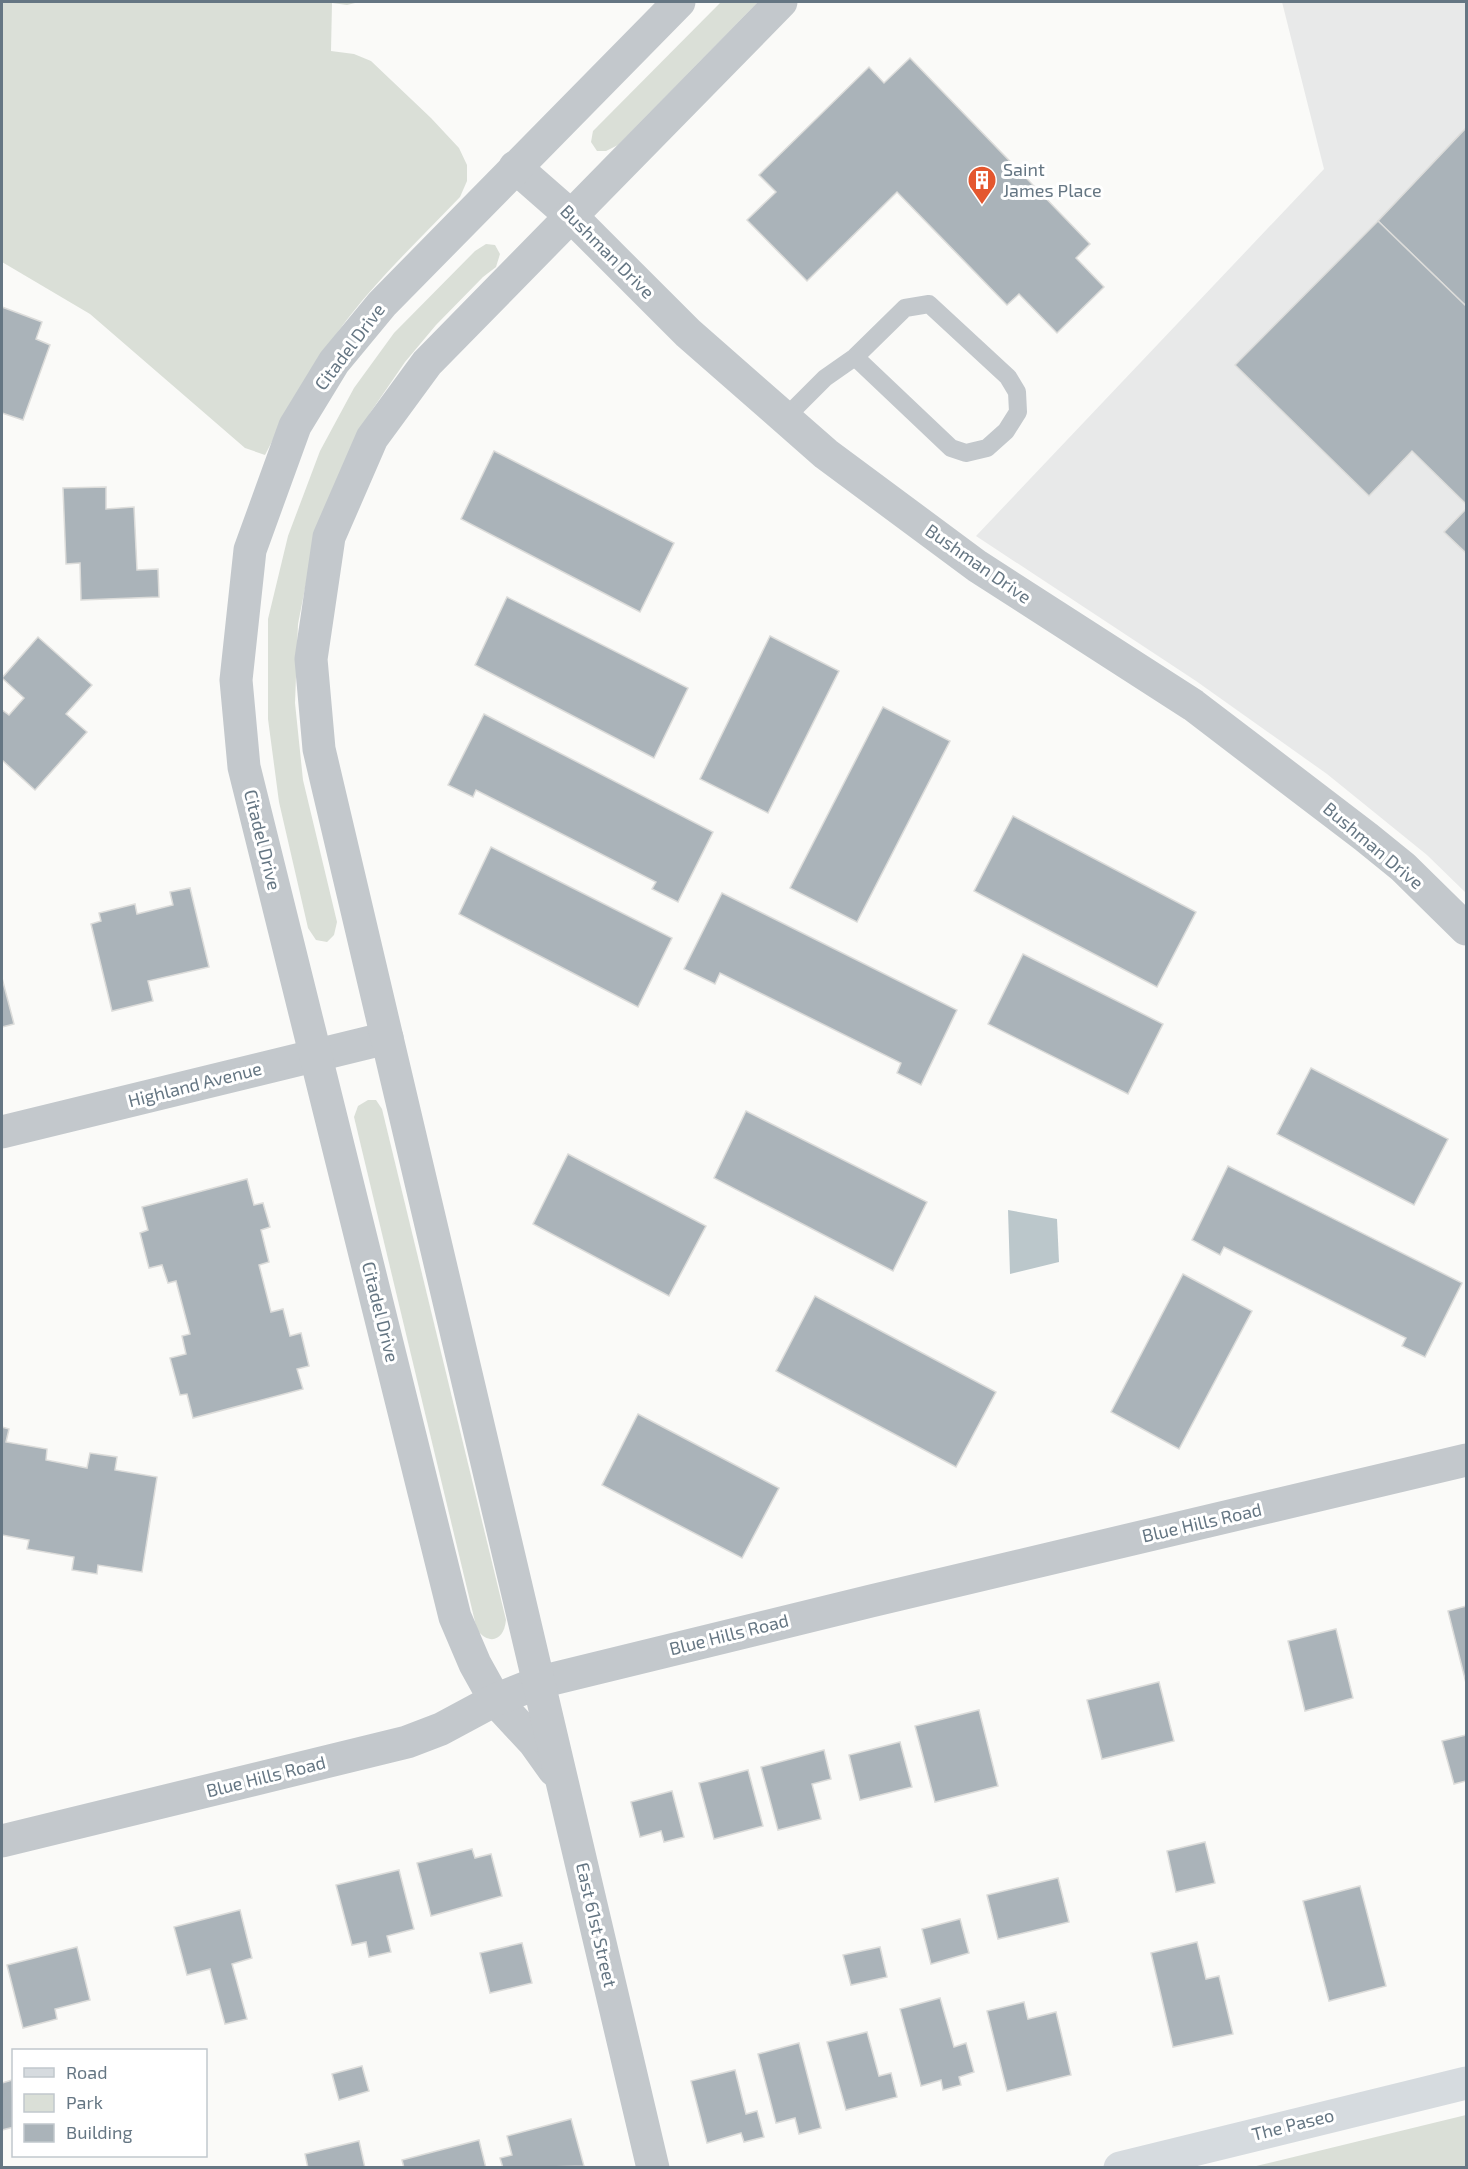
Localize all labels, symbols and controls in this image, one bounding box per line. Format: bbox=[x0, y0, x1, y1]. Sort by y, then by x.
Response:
place label: Saint James Place bbox=[1003, 158, 1102, 201]
building icon: Saint James Place bbox=[966, 164, 998, 206]
street label: Bushman Drive bbox=[556, 200, 659, 303]
street label: Citadel Drive bbox=[309, 299, 389, 394]
street label: Bushman Drive bbox=[922, 519, 1036, 608]
street label: Citadel Drive bbox=[240, 787, 286, 892]
street label: Bushman Drive bbox=[1319, 797, 1428, 893]
street label: Highland Avenue bbox=[126, 1057, 264, 1111]
street label: Citadel Drive bbox=[358, 1259, 404, 1364]
street label: Blue Hills Road bbox=[1140, 1498, 1264, 1546]
street label: Blue Hills Road bbox=[667, 1609, 791, 1659]
street label: Blue Hills Road bbox=[204, 1751, 328, 1801]
street label: East 61st Street bbox=[572, 1860, 622, 1989]
legend bbox=[12, 2049, 207, 2157]
text: Road bbox=[66, 2061, 107, 2083]
text: Park bbox=[66, 2091, 103, 2113]
street label: The Paseo bbox=[1249, 2103, 1336, 2145]
text: Building bbox=[66, 2121, 133, 2143]

